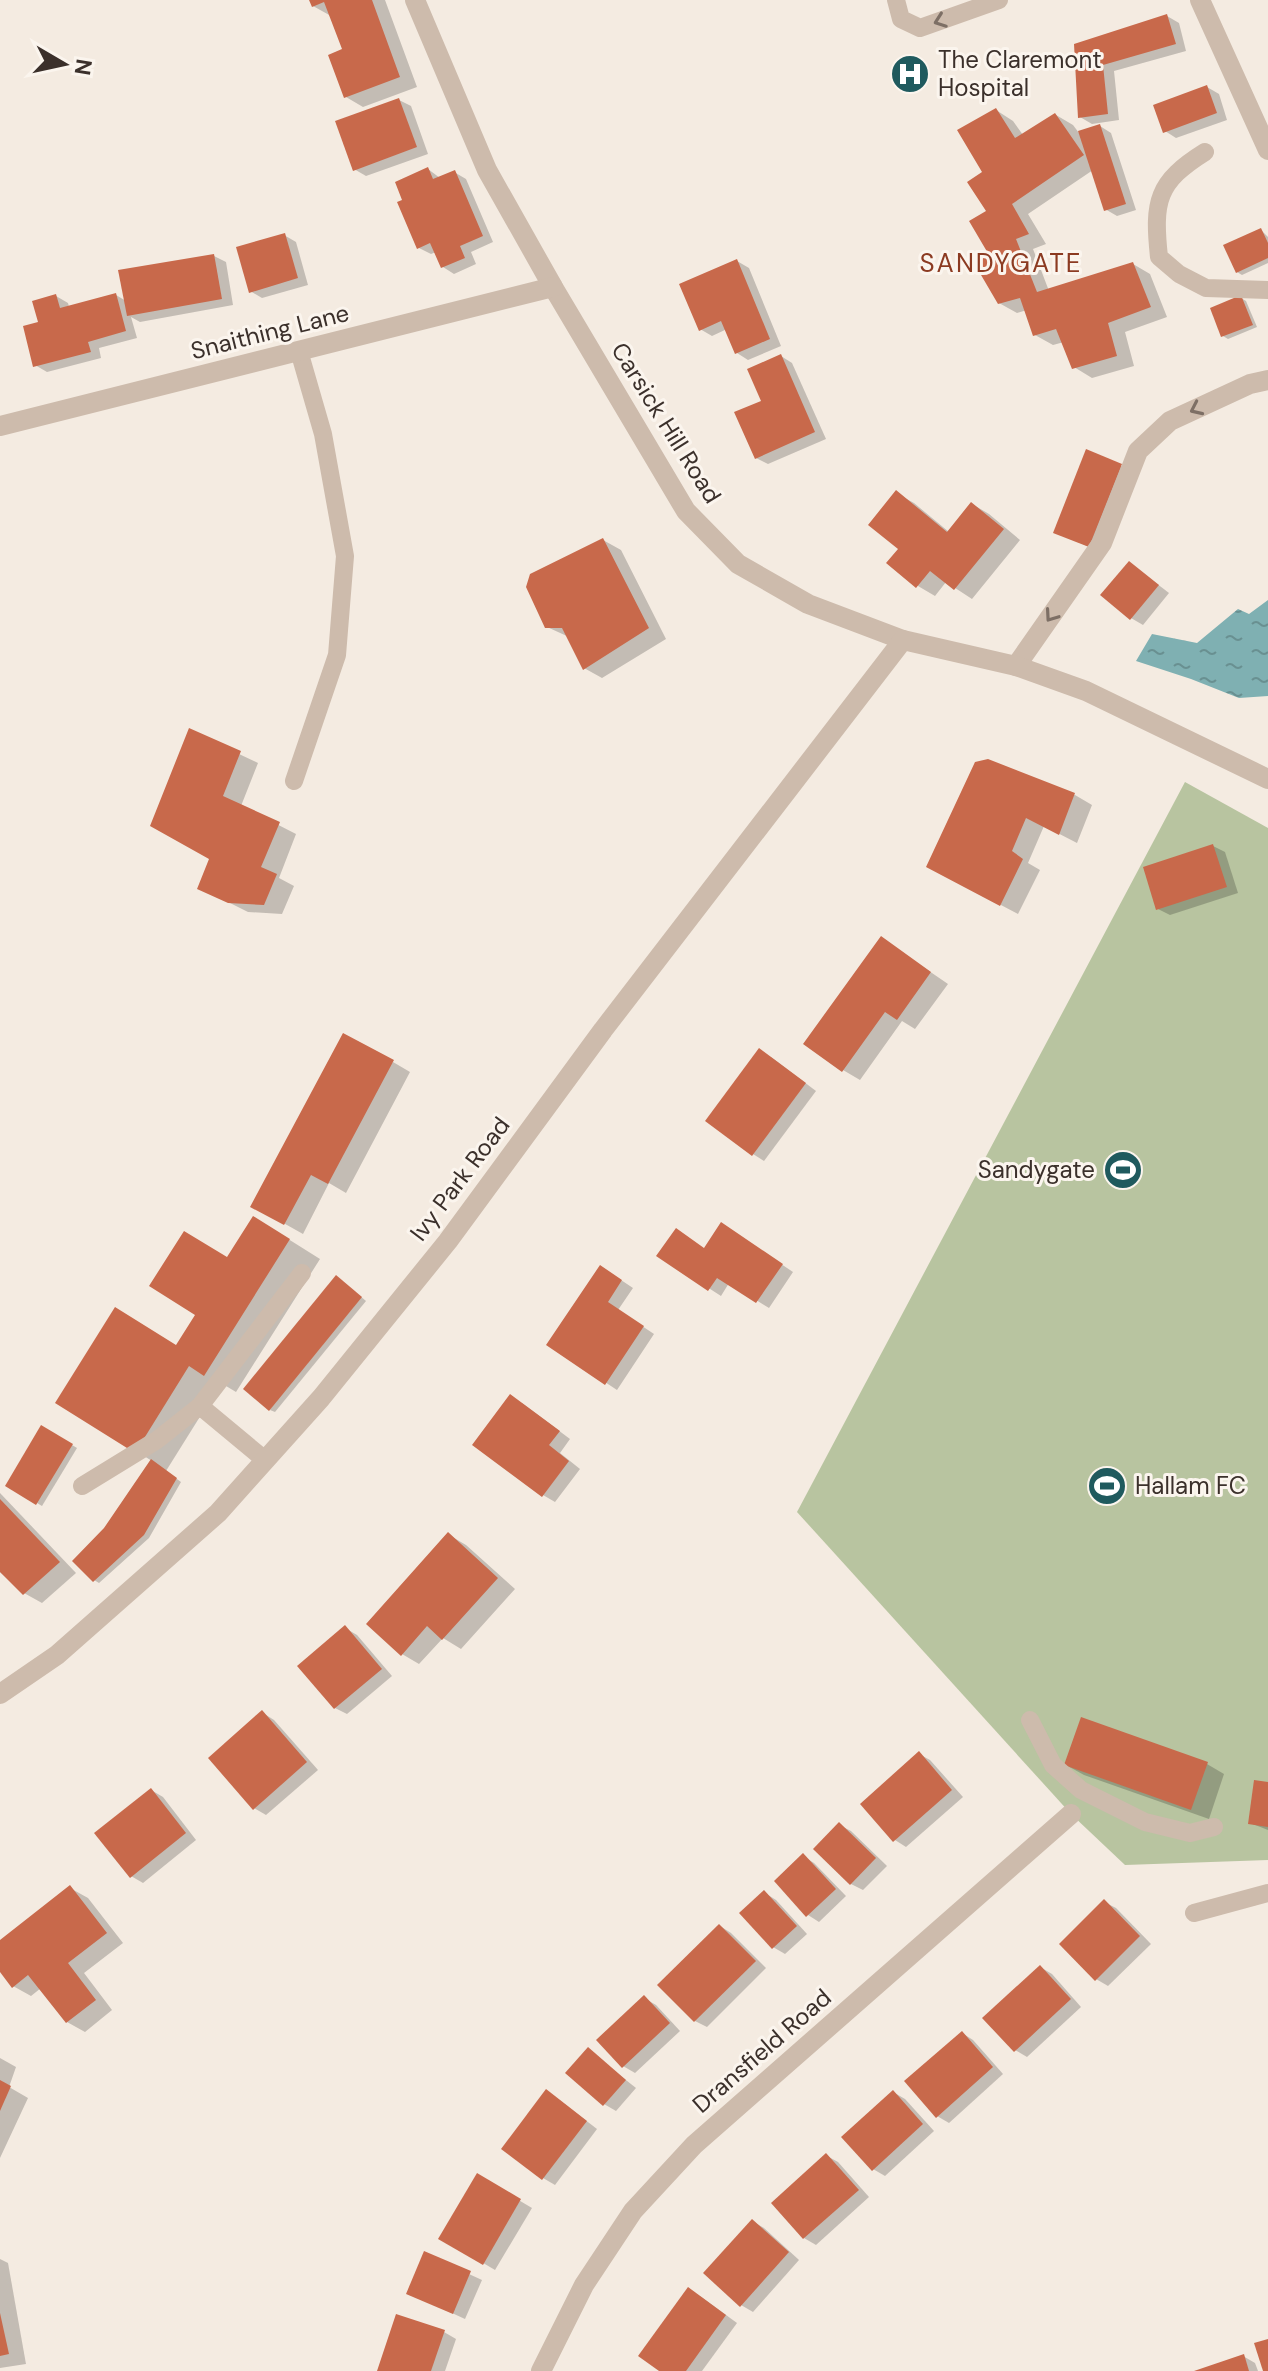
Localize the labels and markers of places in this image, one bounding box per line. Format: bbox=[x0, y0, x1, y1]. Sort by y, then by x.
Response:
place label: The Claremont Hospital bbox=[938, 44, 1102, 103]
hospital icon: The Claremont Hospital bbox=[889, 53, 931, 95]
sports icon: Sandygate bbox=[1102, 1149, 1144, 1191]
place label: Sandygate bbox=[978, 1154, 1095, 1185]
sports icon: Hallam FC bbox=[1086, 1465, 1128, 1507]
place label: Hallam FC bbox=[1135, 1470, 1246, 1501]

